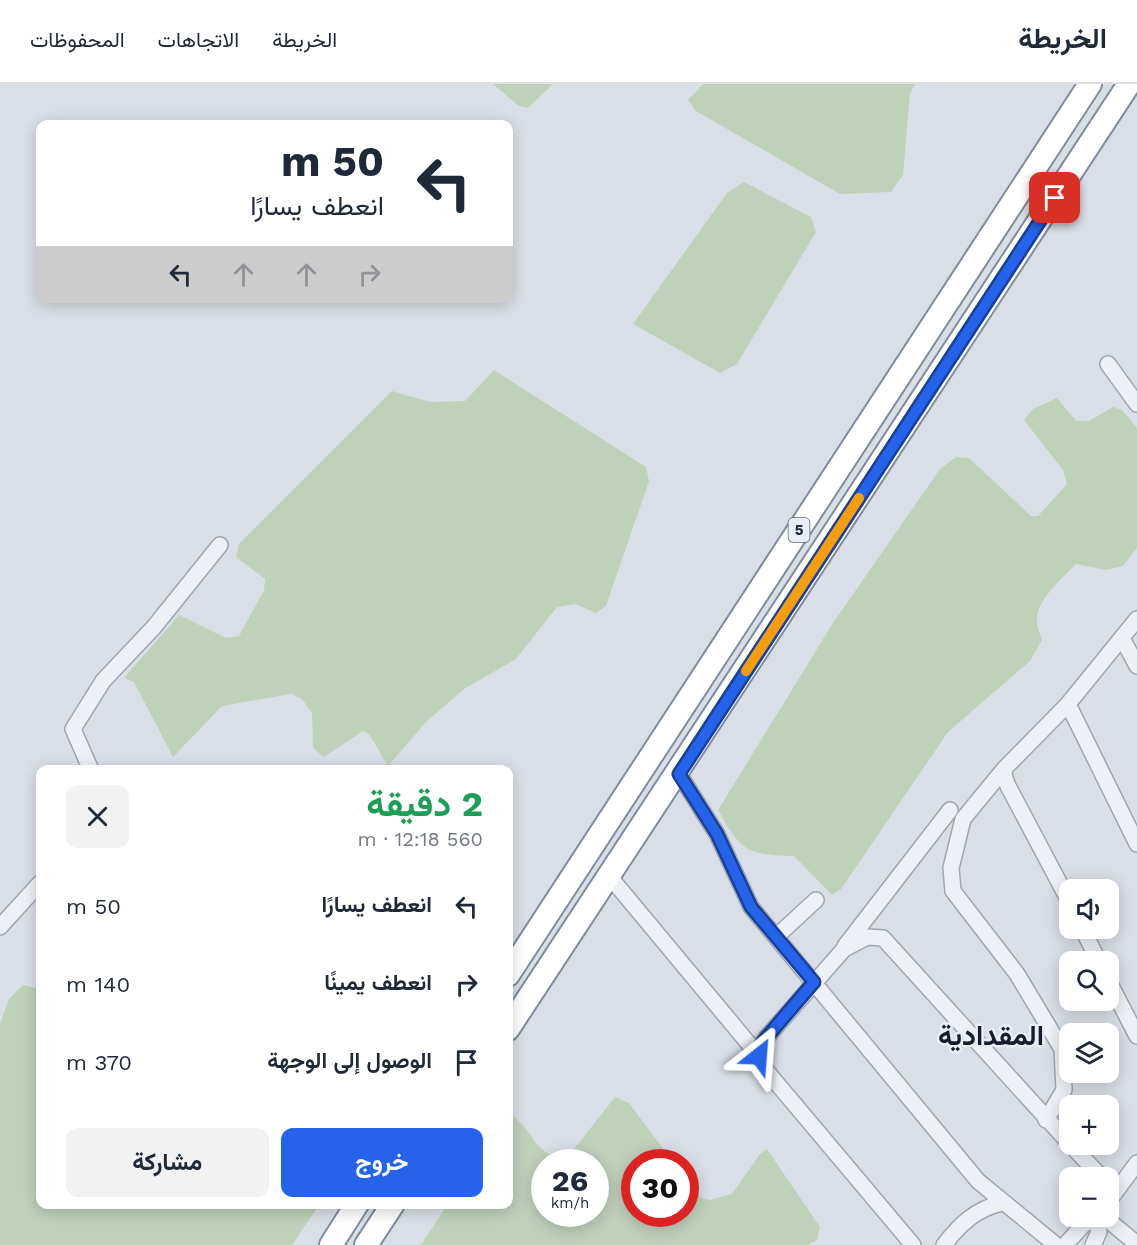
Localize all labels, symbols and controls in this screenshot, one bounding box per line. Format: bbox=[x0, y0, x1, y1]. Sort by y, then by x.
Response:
text: الخريطة bbox=[1018, 22, 1107, 55]
text: المحفوظات bbox=[30, 27, 125, 52]
text: الاتجاهات bbox=[158, 27, 239, 52]
text: الخريطة bbox=[272, 27, 337, 52]
text: 50 m bbox=[281, 137, 384, 186]
icon: left bbox=[405, 144, 483, 222]
pin bbox=[1029, 172, 1080, 223]
icon: arrive bbox=[1038, 181, 1071, 214]
text: انعطف يسارًا bbox=[250, 190, 384, 222]
icon: left bbox=[164, 258, 197, 291]
icon: ahead bbox=[227, 258, 260, 291]
icon: ahead bbox=[290, 258, 323, 291]
icon: right bbox=[353, 258, 386, 291]
road number: 5 bbox=[788, 518, 810, 542]
text: 2 دقيقة bbox=[366, 783, 483, 825]
button: close bbox=[66, 785, 129, 848]
text: 560 m · 12:18 bbox=[358, 827, 483, 851]
map controls bbox=[1059, 879, 1119, 1227]
button: sound bbox=[1059, 879, 1119, 939]
icon: left bbox=[450, 890, 483, 923]
text: انعطف يسارًا bbox=[322, 892, 432, 917]
text: 50 m bbox=[66, 894, 121, 919]
button: search bbox=[1059, 951, 1119, 1011]
icon: right bbox=[450, 968, 483, 1001]
text: انعطف يمينًا bbox=[324, 970, 432, 995]
text: 140 m bbox=[66, 972, 130, 997]
district label: المقدادیة bbox=[938, 1019, 1044, 1052]
button: layers bbox=[1059, 1023, 1119, 1083]
position arrow bbox=[727, 1024, 791, 1088]
icon: arrive bbox=[450, 1046, 483, 1079]
text: الوصول إلى الوجهة bbox=[267, 1048, 432, 1073]
text: 370 m bbox=[66, 1050, 132, 1075]
button: + bbox=[1059, 1095, 1119, 1155]
button: مشاركة bbox=[66, 1128, 269, 1197]
button: خروج bbox=[281, 1128, 483, 1197]
speed limit sign: 30 bbox=[621, 1149, 699, 1227]
text: 26 bbox=[552, 1163, 588, 1198]
button: − bbox=[1059, 1167, 1119, 1227]
text: km/h bbox=[551, 1194, 589, 1212]

